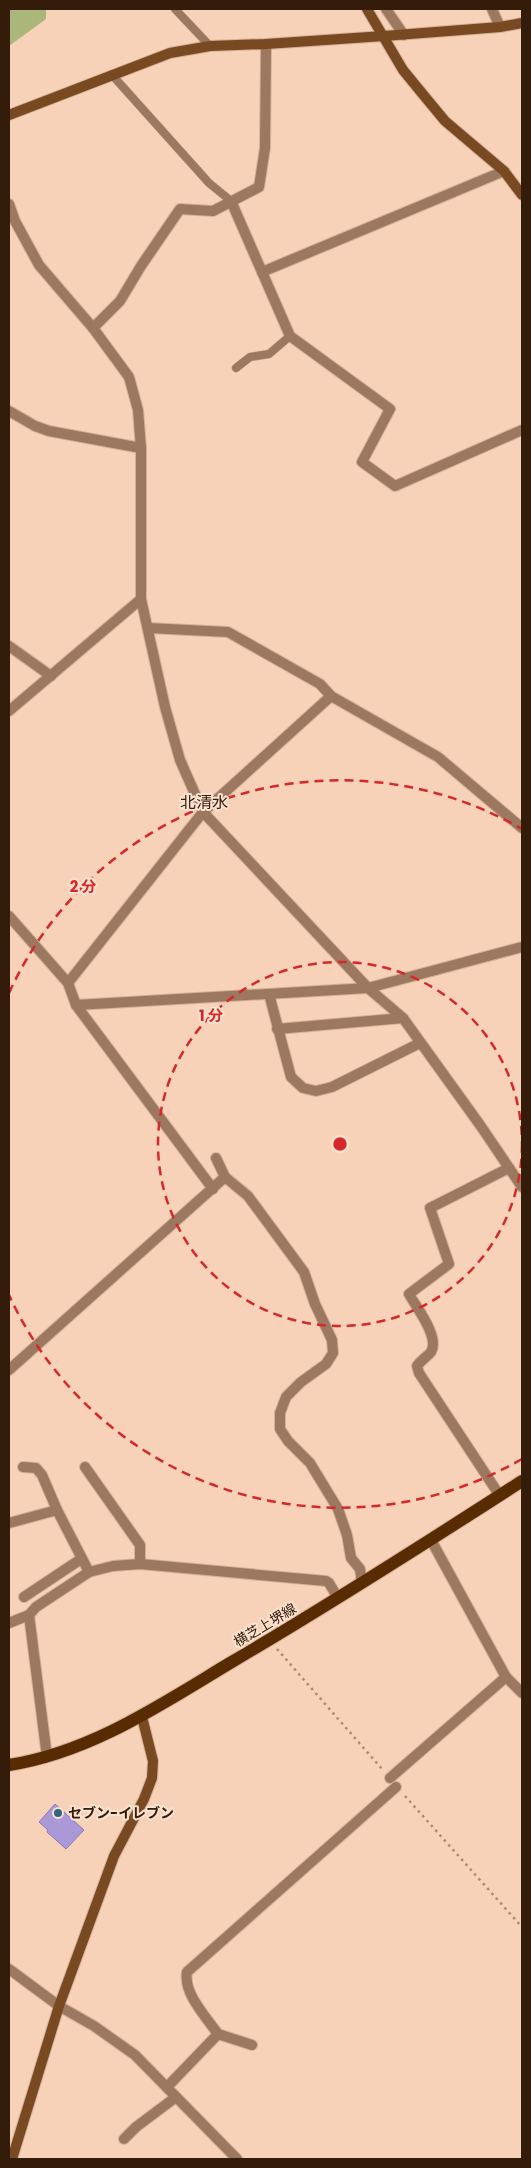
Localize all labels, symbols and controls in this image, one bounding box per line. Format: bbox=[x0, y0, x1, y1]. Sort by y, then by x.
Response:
district label: 北清水 bbox=[180, 791, 228, 814]
text: 2 分 bbox=[70, 876, 96, 897]
text: 1 分 bbox=[199, 1005, 223, 1026]
centre of rings bbox=[331, 1135, 349, 1153]
street label: 横芝上堺線 bbox=[230, 1598, 300, 1652]
place label: セブン-イレブン bbox=[68, 1803, 174, 1823]
marker: セブン-イレブン bbox=[52, 1807, 64, 1819]

